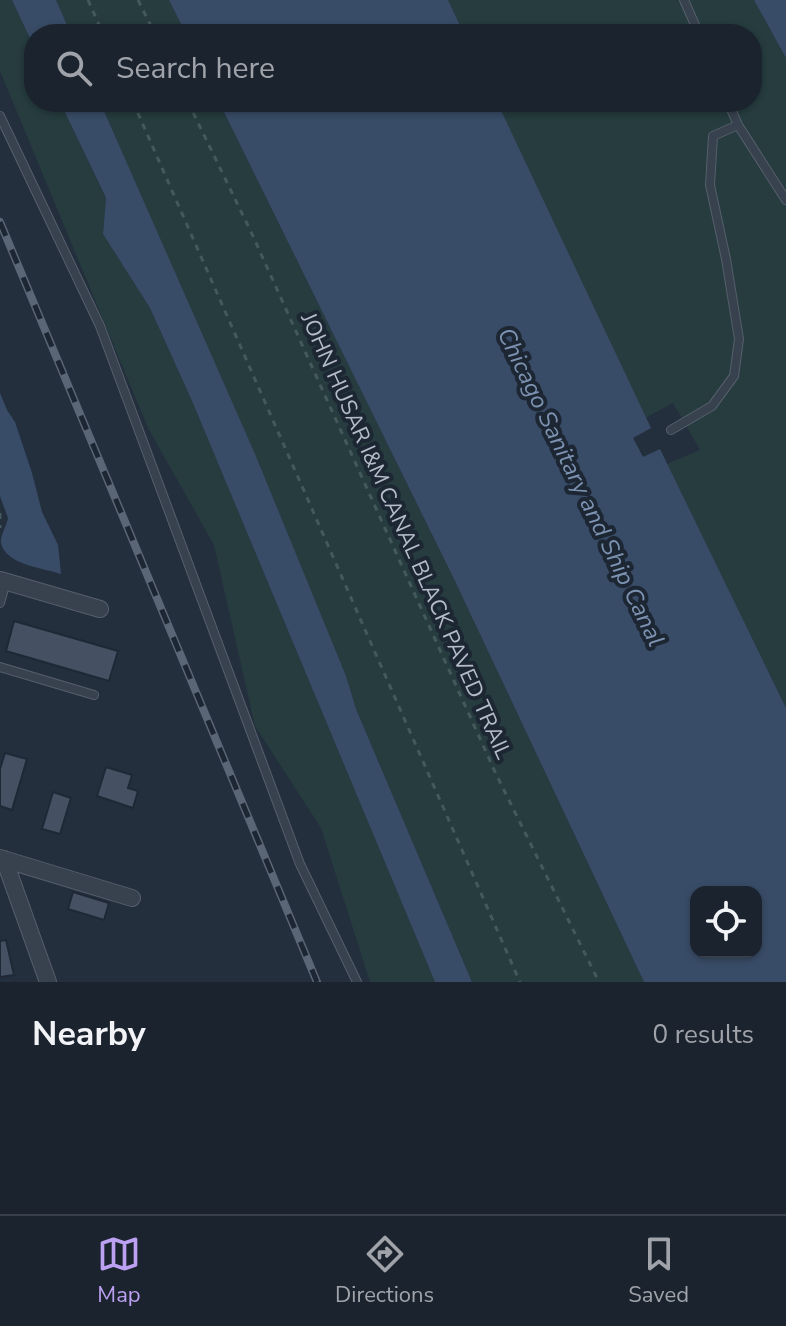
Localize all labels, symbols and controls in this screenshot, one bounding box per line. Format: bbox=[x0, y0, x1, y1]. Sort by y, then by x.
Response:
search box bbox=[24, 24, 762, 112]
icon: search bbox=[52, 46, 96, 90]
text: Search here bbox=[116, 48, 275, 89]
street label: JOHN HUSAR I&M CANAL BLACK PAVED TRAIL bbox=[293, 307, 519, 764]
water label: Chicago Sanitary and Ship Canal bbox=[490, 322, 672, 652]
map controls bbox=[690, 886, 762, 958]
button: locate bbox=[690, 886, 762, 958]
text: Nearby bbox=[32, 1011, 146, 1057]
text: 0 results bbox=[653, 1017, 754, 1052]
tab: Map bbox=[97, 1232, 141, 1310]
tab: Directions bbox=[335, 1232, 434, 1310]
tab: Saved bbox=[628, 1232, 689, 1310]

